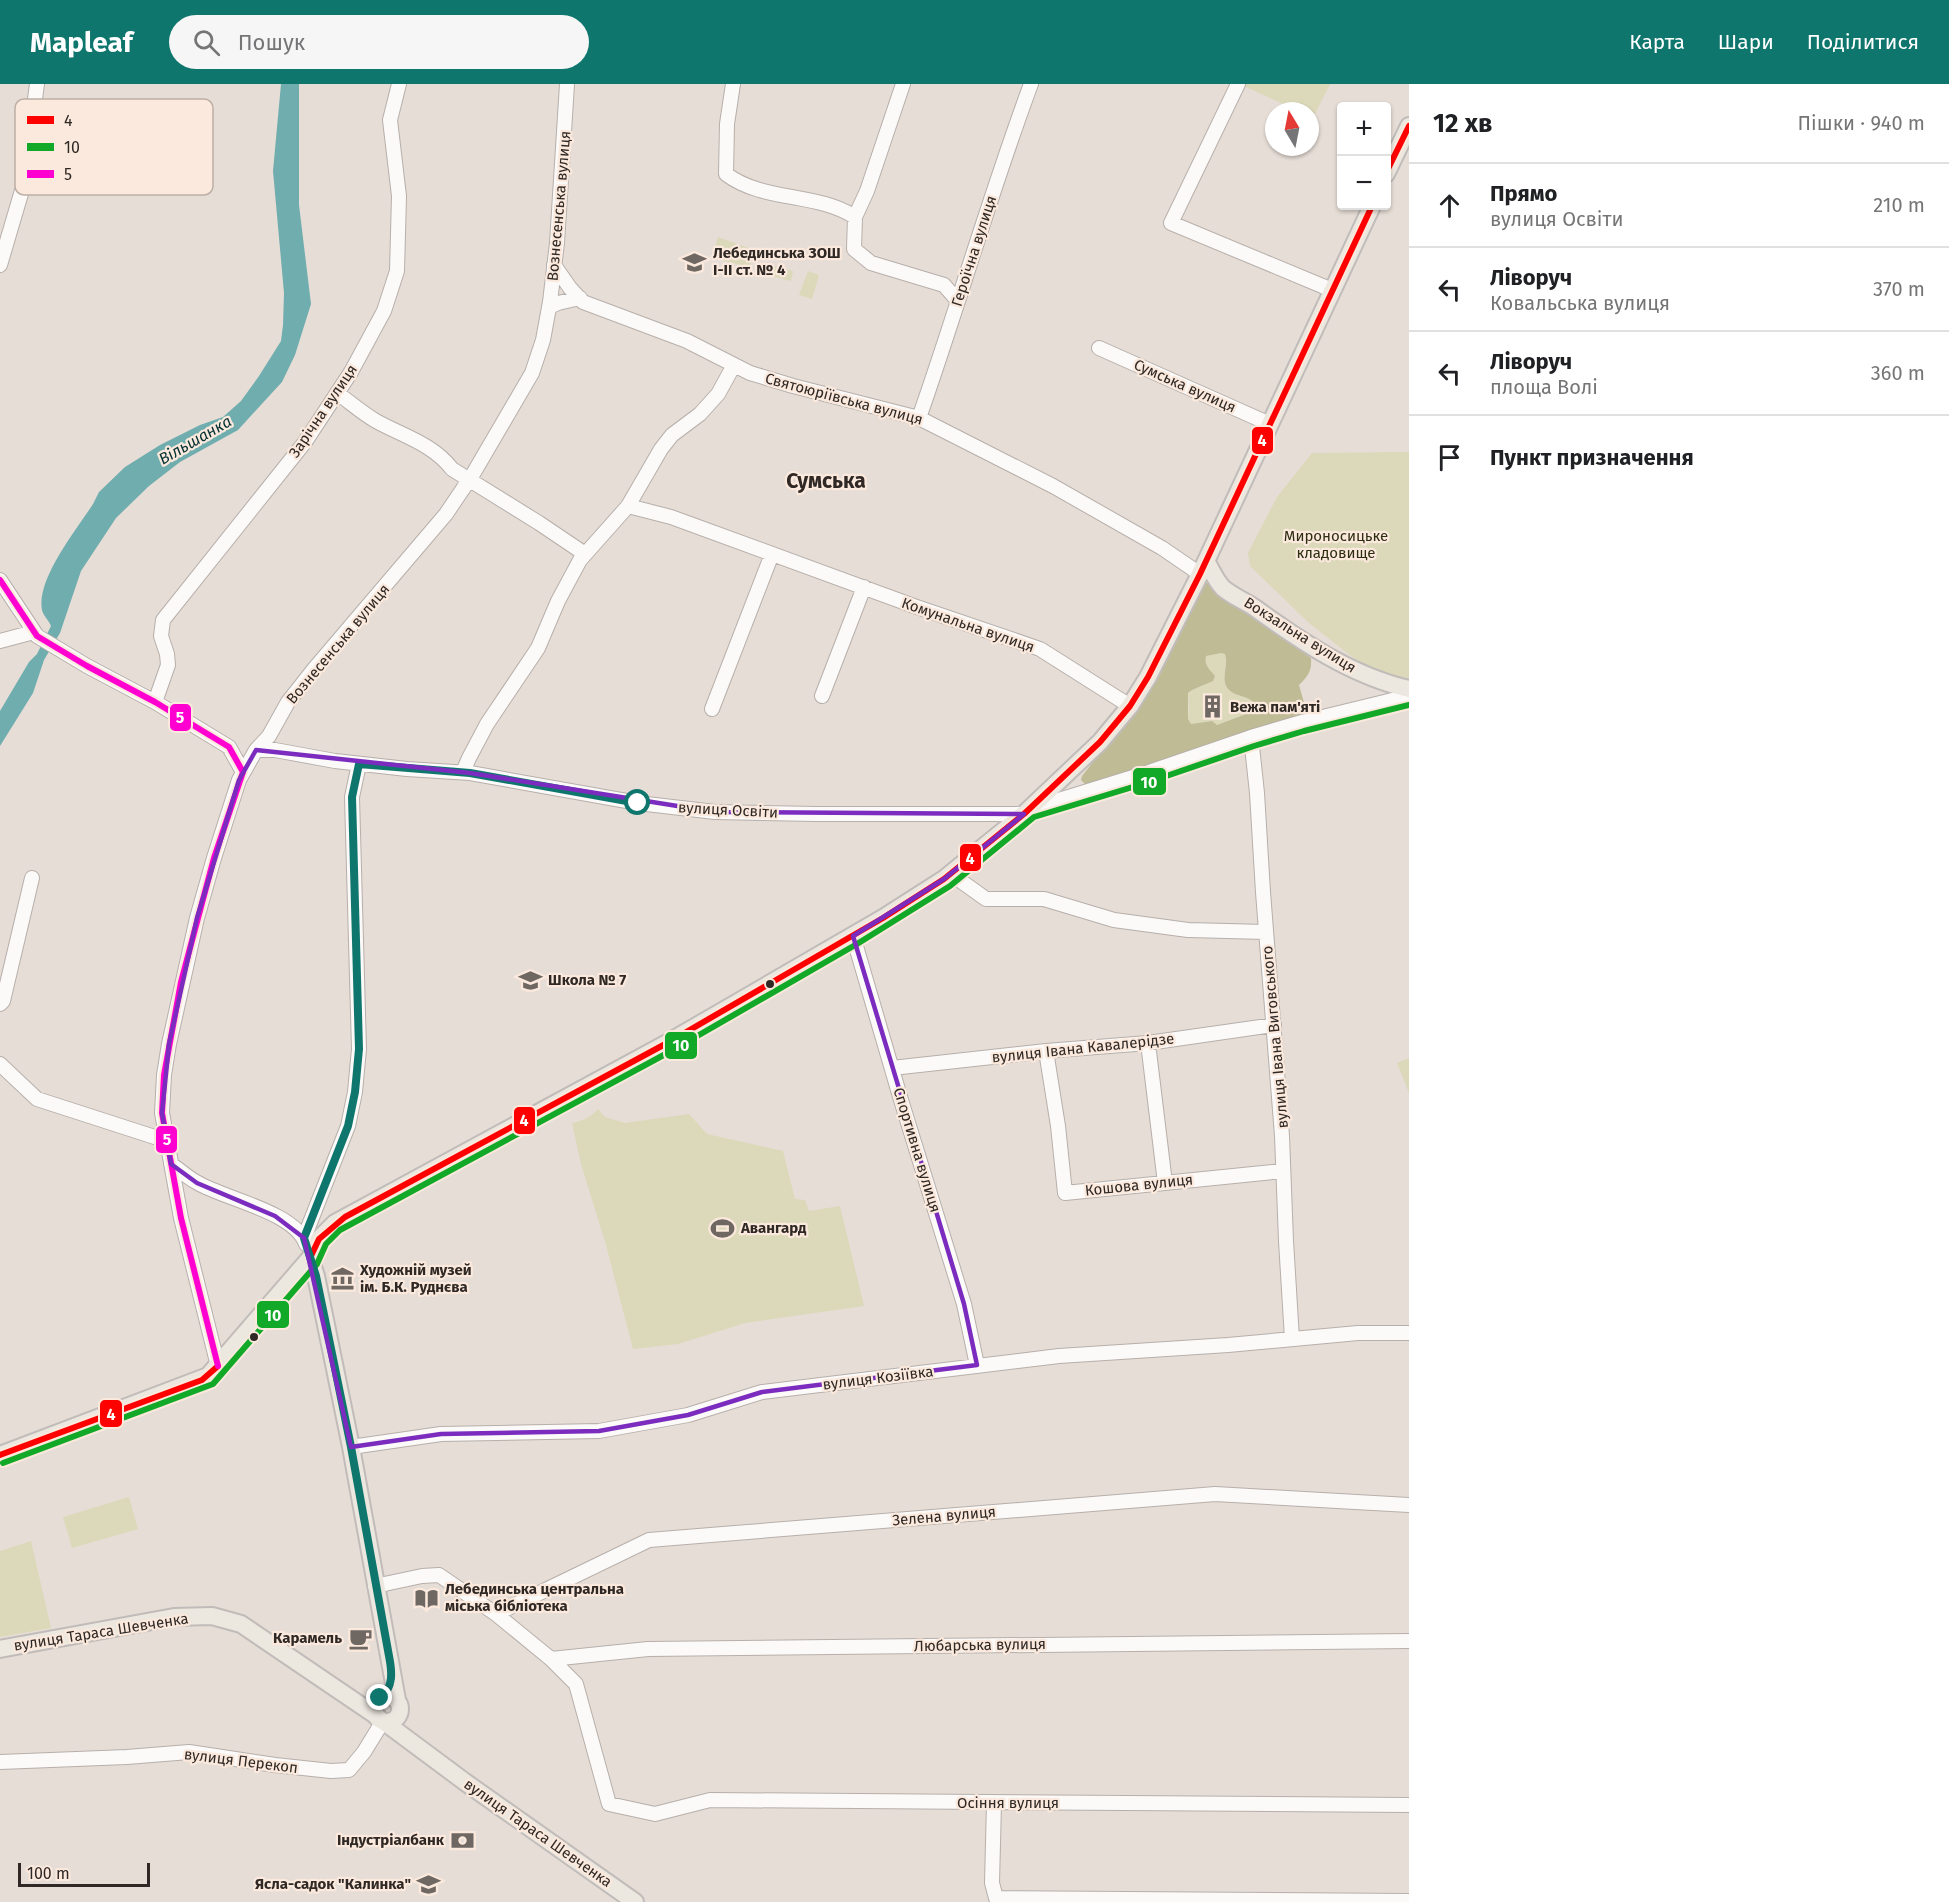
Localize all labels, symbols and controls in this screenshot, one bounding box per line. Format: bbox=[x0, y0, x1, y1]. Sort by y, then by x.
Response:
search box bbox=[169, 15, 589, 69]
text: Mapleaf bbox=[30, 26, 133, 59]
icon: search bbox=[190, 26, 223, 59]
text: Пошук bbox=[238, 29, 305, 56]
text: Карта bbox=[1629, 29, 1685, 55]
text: Шари bbox=[1718, 29, 1774, 55]
text: Поділитися bbox=[1807, 29, 1919, 55]
legend bbox=[15, 99, 213, 195]
north arrow bbox=[1265, 102, 1319, 156]
map controls bbox=[1337, 102, 1391, 210]
button: + bbox=[1337, 102, 1391, 156]
text: 12 хв bbox=[1433, 108, 1492, 139]
text: 4 bbox=[64, 111, 73, 130]
text: Пішки · 940 m bbox=[1798, 111, 1925, 135]
street label: Вознесенська вулиця bbox=[543, 130, 575, 282]
text: 10 bbox=[64, 138, 80, 157]
button: − bbox=[1337, 156, 1391, 210]
text: 5 bbox=[64, 165, 72, 184]
text: Прямо bbox=[1490, 180, 1557, 207]
icon: ahead bbox=[1433, 189, 1466, 222]
street label: Героїчна вулиця bbox=[948, 193, 1000, 309]
text: 210 m bbox=[1873, 193, 1925, 217]
text: вулиця Освіти bbox=[1490, 207, 1624, 231]
place label: Лебединська ЗОШ І-ІІ ст. № 4 bbox=[713, 244, 841, 279]
school or university icon: Лебединська ЗОШ І-ІІ ст. № 4 bbox=[682, 249, 708, 275]
text: Ліворуч bbox=[1490, 264, 1572, 291]
icon: left bbox=[1433, 273, 1466, 306]
text: 370 m bbox=[1873, 277, 1925, 301]
text: Ковальська вулиця bbox=[1490, 291, 1670, 315]
text: Ліворуч bbox=[1490, 348, 1572, 375]
street label: Сумська вулиця bbox=[1131, 355, 1239, 417]
icon: left bbox=[1433, 357, 1466, 390]
street label: Зарічна вулиця bbox=[285, 361, 361, 461]
text: 360 m bbox=[1871, 361, 1925, 385]
street label: Святоюріївська вулиця bbox=[763, 369, 925, 429]
text: площа Волі bbox=[1490, 375, 1598, 399]
water label: Вільшанка bbox=[155, 412, 235, 468]
line badge: 4 bbox=[1251, 426, 1274, 455]
text: 4 bbox=[1257, 431, 1267, 450]
icon: arrive bbox=[1433, 441, 1466, 474]
text: Пункт призначення bbox=[1490, 444, 1694, 471]
district label: Сумська bbox=[786, 468, 866, 494]
park label: Мироносицьке кладовище bbox=[1284, 527, 1388, 562]
street label: Вознесенська вулиця bbox=[283, 580, 393, 708]
street label: Вокзальна вулиця bbox=[1241, 593, 1359, 677]
street label: Комунальна вулиця bbox=[899, 594, 1037, 656]
building icon: Вежа пам'яті bbox=[1199, 694, 1225, 720]
place label: Вежа пам'яті bbox=[1230, 698, 1320, 716]
line badge: 5 bbox=[169, 703, 192, 732]
text: 5 bbox=[176, 708, 185, 727]
line badge: 10 bbox=[1132, 767, 1167, 796]
text: 10 bbox=[1141, 773, 1157, 792]
route start bbox=[624, 789, 650, 815]
street label: вулиця Освіти bbox=[678, 798, 778, 822]
line badge: 4 bbox=[959, 843, 982, 872]
text: 4 bbox=[965, 849, 975, 868]
street label: вулиця Івана Виговського bbox=[1258, 945, 1292, 1129]
school or university icon: Школа № 7 bbox=[517, 967, 543, 993]
place label: Школа № 7 bbox=[548, 971, 626, 989]
unlabelled marker bbox=[764, 978, 776, 990]
street label: вулиця Івана Кавалерідзе bbox=[991, 1029, 1175, 1067]
line badge: 10 bbox=[664, 1031, 698, 1060]
text: 10 bbox=[673, 1036, 689, 1055]
street label: Спортивна вулиця bbox=[889, 1085, 945, 1215]
line badge: 4 bbox=[513, 1106, 536, 1135]
text: 4 bbox=[519, 1111, 529, 1130]
line badge: 5 bbox=[155, 1125, 178, 1154]
text: 5 bbox=[163, 1130, 172, 1149]
street label: Кошова вулиця bbox=[1084, 1170, 1194, 1200]
sports icon: Авангард bbox=[710, 1215, 736, 1241]
place label: Авангард bbox=[740, 1219, 807, 1237]
place label: Художній музей ім. Б.К. Руднєва bbox=[359, 1261, 472, 1296]
museum icon: Художній музей ім. Б.К. Руднєва bbox=[329, 1266, 355, 1292]
line badge: 10 bbox=[256, 1300, 290, 1329]
text: 10 bbox=[265, 1306, 281, 1325]
unlabelled marker bbox=[248, 1331, 260, 1343]
street label: вулиця Козіївка bbox=[822, 1362, 934, 1394]
line badge: 4 bbox=[99, 1399, 123, 1428]
text: 4 bbox=[106, 1405, 116, 1424]
street label: Зелена вулиця bbox=[891, 1503, 997, 1529]
place label: Лебединська центральна міська бібліотека bbox=[445, 1580, 624, 1615]
library icon: Лебединська центральна міська бібліотека bbox=[414, 1585, 440, 1611]
street label: вулиця Тараса Шевченка bbox=[12, 1609, 190, 1655]
cafe icon: Карамель bbox=[347, 1625, 373, 1651]
place label: Карамель bbox=[273, 1629, 342, 1647]
street label: Любарська вулиця bbox=[914, 1635, 1046, 1655]
route end bbox=[366, 1684, 392, 1710]
street label: вулиця Перекоп bbox=[183, 1745, 299, 1777]
street label: вулиця Тараса Шевченка bbox=[460, 1775, 616, 1891]
street label: Осіння вулиця bbox=[957, 1794, 1059, 1812]
bank icon: Індустріалбанк bbox=[449, 1827, 475, 1853]
place label: Індустріалбанк bbox=[337, 1831, 445, 1849]
scale bar bbox=[18, 1860, 150, 1888]
text: 100 m bbox=[27, 1864, 70, 1883]
school or university icon: Ясла-садок "Калинка" bbox=[416, 1871, 442, 1897]
place label: Ясла-садок "Калинка" bbox=[255, 1875, 411, 1893]

